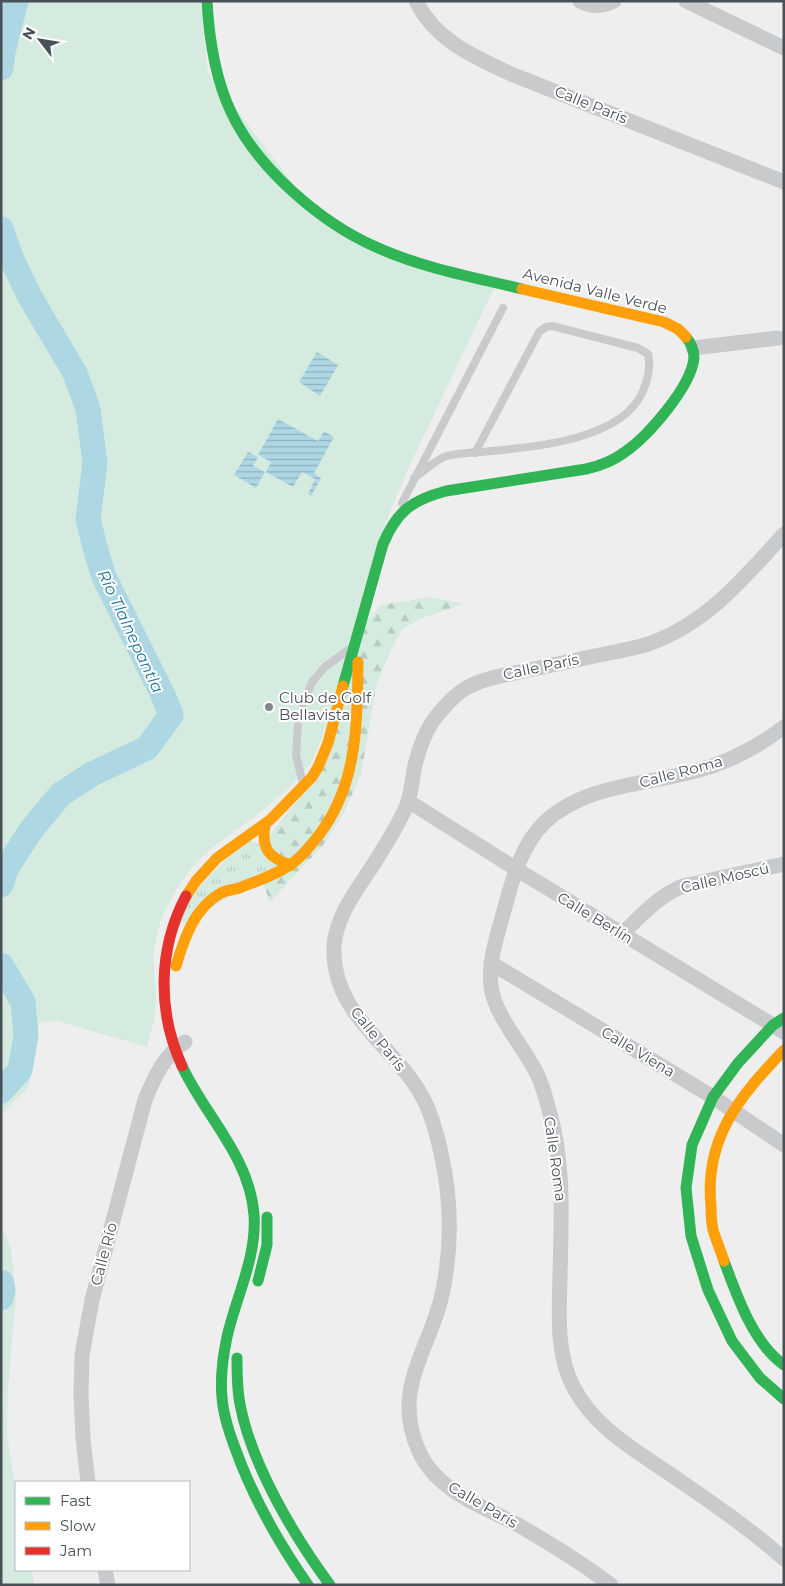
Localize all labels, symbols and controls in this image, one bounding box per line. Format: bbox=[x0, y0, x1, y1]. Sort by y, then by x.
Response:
north arrow bbox=[15, 15, 65, 65]
text: N bbox=[18, 24, 39, 43]
street label: Calle París bbox=[552, 81, 630, 128]
street label: Avenida Valle Verde bbox=[521, 263, 669, 318]
water label: Río Tlalnepantla bbox=[94, 567, 167, 696]
street label: Calle París bbox=[501, 649, 581, 684]
place label: Club de Golf Bellavista bbox=[279, 688, 372, 724]
marker: Club de Golf Bellavista bbox=[263, 701, 275, 713]
street label: Calle Roma bbox=[637, 751, 725, 792]
street label: Calle Moscú bbox=[679, 858, 771, 897]
street label: Calle Berlín bbox=[554, 888, 637, 948]
street label: Calle París bbox=[347, 1003, 410, 1075]
street label: Calle Viena bbox=[598, 1022, 679, 1081]
street label: Calle Roma bbox=[540, 1115, 571, 1203]
street label: Calle Río bbox=[86, 1220, 121, 1288]
street label: Calle París bbox=[445, 1477, 521, 1532]
legend bbox=[15, 1481, 190, 1571]
text: Fast bbox=[60, 1491, 91, 1510]
text: Slow bbox=[60, 1516, 96, 1535]
text: Jam bbox=[59, 1541, 92, 1560]

